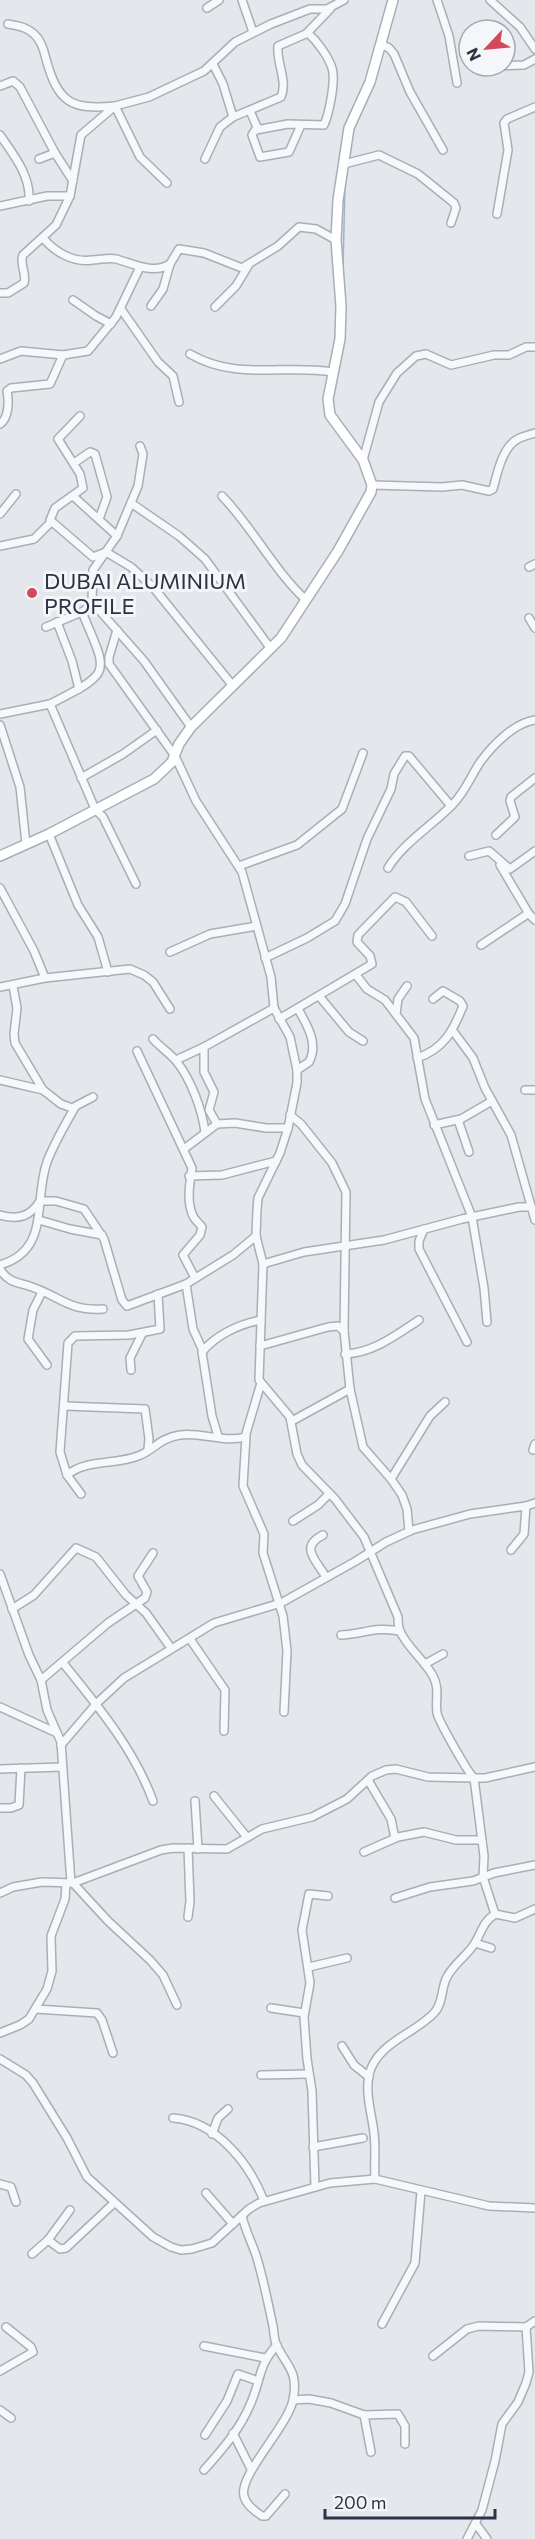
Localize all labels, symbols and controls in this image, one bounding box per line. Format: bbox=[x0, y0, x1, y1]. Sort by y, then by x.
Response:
north arrow bbox=[457, 18, 517, 78]
text: N bbox=[462, 45, 484, 64]
place label: DUBAI ALUMINIUM PROFILE bbox=[44, 567, 246, 619]
marker: DUBAI ALUMINIUM PROFILE bbox=[25, 586, 39, 600]
scale bar bbox=[325, 2482, 494, 2520]
text: 200 m bbox=[334, 2491, 387, 2513]

